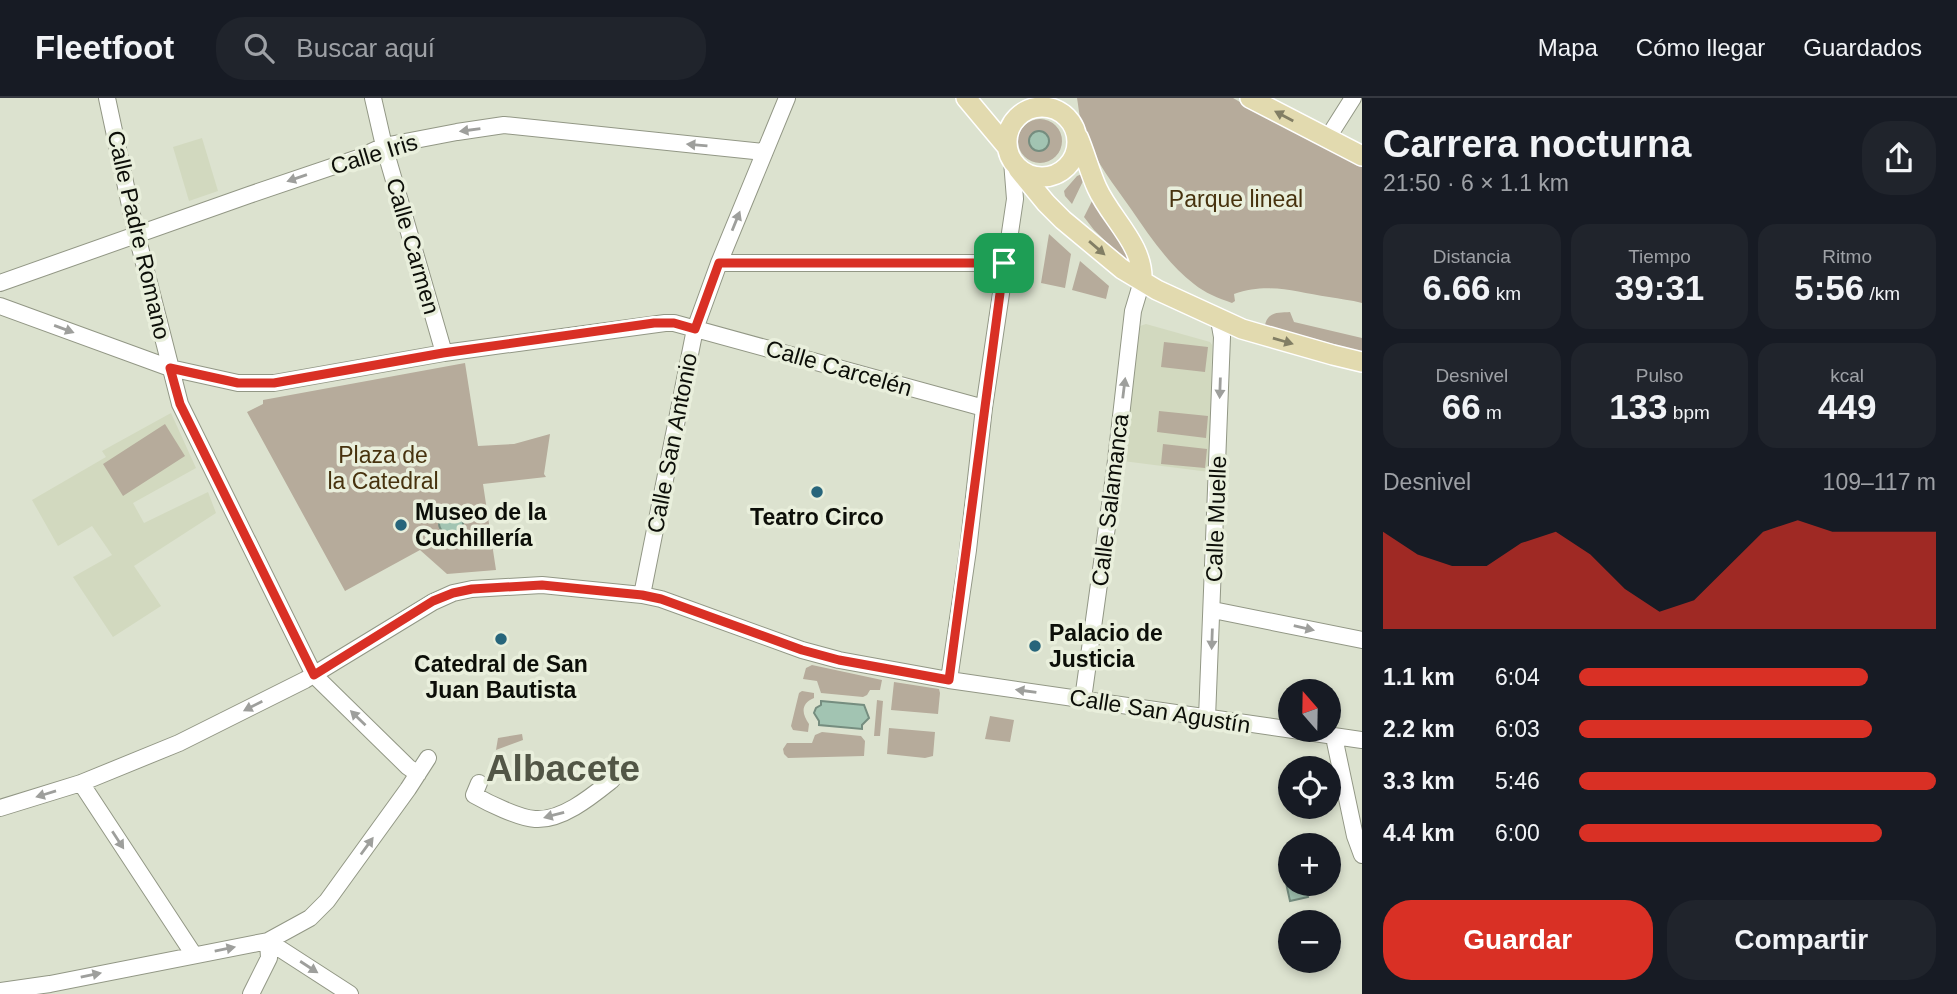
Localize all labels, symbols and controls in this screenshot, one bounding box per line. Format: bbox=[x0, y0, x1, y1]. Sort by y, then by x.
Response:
search box bbox=[216, 17, 706, 80]
text: Fleetfoot bbox=[35, 29, 174, 66]
icon: search bbox=[240, 29, 278, 67]
text: Buscar aquí bbox=[296, 33, 435, 63]
text: Mapa bbox=[1538, 34, 1598, 61]
text: Cómo llegar bbox=[1636, 34, 1765, 61]
text: Guardados bbox=[1803, 34, 1922, 61]
one-way arrow bbox=[1274, 110, 1294, 122]
button: share bbox=[1862, 121, 1936, 195]
text: Carrera nocturna bbox=[1383, 123, 1691, 165]
one-way arrow bbox=[459, 125, 481, 136]
street label: Calle Padre Romano bbox=[102, 128, 176, 342]
street label: Calle Iris bbox=[327, 128, 421, 180]
one-way arrow bbox=[685, 139, 707, 150]
text: 21:50 · 6 × 1.1 km bbox=[1383, 170, 1569, 196]
one-way arrow bbox=[286, 173, 307, 184]
street label: Calle Carmen bbox=[381, 175, 445, 317]
park label: Parque lineal bbox=[1169, 186, 1303, 212]
one-way arrow bbox=[731, 211, 742, 232]
pin bbox=[974, 233, 1034, 293]
one-way arrow bbox=[1089, 240, 1106, 255]
icon: arrive bbox=[985, 244, 1023, 282]
text: Distancia bbox=[1433, 246, 1511, 267]
text: Tiempo bbox=[1628, 246, 1691, 267]
text: Ritmo bbox=[1822, 246, 1872, 267]
text: 6.66 bbox=[1422, 268, 1491, 307]
text: 39:31 bbox=[1615, 268, 1704, 307]
text: 5:56 bbox=[1794, 268, 1864, 307]
text: km bbox=[1491, 283, 1521, 304]
text: /km bbox=[1864, 283, 1900, 304]
one-way arrow bbox=[54, 324, 75, 335]
street label: Calle Carcelén bbox=[763, 335, 915, 401]
one-way arrow bbox=[1273, 336, 1295, 347]
street label: Calle San Antonio bbox=[642, 351, 702, 535]
text: Desnivel bbox=[1435, 365, 1508, 386]
text: Pulso bbox=[1636, 365, 1683, 386]
text: kcal bbox=[1830, 365, 1864, 386]
one-way arrow bbox=[1119, 377, 1130, 399]
one-way arrow bbox=[1215, 377, 1226, 399]
text: 66 bbox=[1442, 387, 1481, 426]
text: 133 bbox=[1609, 387, 1668, 426]
text: 449 bbox=[1818, 387, 1876, 426]
text: m bbox=[1481, 402, 1502, 423]
text: bpm bbox=[1668, 402, 1710, 423]
street label: Calle Salamanca bbox=[1087, 412, 1134, 588]
park label: Plaza de la Catedral bbox=[327, 442, 439, 494]
street label: Calle Muelle bbox=[1201, 455, 1231, 583]
text: Desnivel bbox=[1383, 469, 1471, 495]
text: 109–117 m bbox=[1823, 469, 1936, 495]
marker: Teatro Circo bbox=[809, 484, 825, 500]
place label: Museo de la Cuchillería bbox=[415, 499, 547, 551]
place label: Teatro Circo bbox=[750, 504, 884, 530]
marker: Museo de la Cuchillería bbox=[393, 517, 409, 533]
place label: Palacio de Justicia bbox=[1049, 620, 1163, 672]
one-way arrow bbox=[1293, 623, 1315, 634]
one-way arrow bbox=[1206, 629, 1217, 651]
marker: Catedral de San Juan Bautista bbox=[493, 631, 509, 647]
marker: Palacio de Justicia bbox=[1027, 638, 1043, 654]
place label: Catedral de San Juan Bautista bbox=[414, 651, 588, 703]
text: 1.1 km bbox=[1383, 664, 1455, 690]
text: 6:04 bbox=[1495, 664, 1540, 690]
north arrow bbox=[1278, 679, 1340, 742]
map controls bbox=[1278, 679, 1341, 973]
street label: Calle San Agustín bbox=[1068, 684, 1252, 738]
one-way arrow bbox=[1015, 685, 1037, 696]
one-way arrow bbox=[243, 700, 263, 712]
one-way arrow bbox=[349, 710, 366, 727]
text: 2.2 km bbox=[1383, 716, 1455, 742]
text: 6:03 bbox=[1495, 716, 1540, 742]
district label: Albacete bbox=[486, 748, 640, 789]
button: locate bbox=[1278, 756, 1341, 819]
text: 3.3 km bbox=[1383, 768, 1455, 794]
text: 5:46 bbox=[1495, 768, 1540, 794]
one-way arrow bbox=[36, 789, 57, 799]
one-way arrow bbox=[544, 811, 565, 821]
text: 4.4 km bbox=[1383, 820, 1455, 846]
text: 6:00 bbox=[1495, 820, 1540, 846]
one-way arrow bbox=[111, 831, 125, 849]
button: + bbox=[1278, 833, 1341, 896]
one-way arrow bbox=[360, 837, 374, 855]
button: Guardar bbox=[1383, 900, 1653, 980]
button: Compartir bbox=[1667, 900, 1936, 980]
button: − bbox=[1278, 910, 1341, 973]
one-way arrow bbox=[214, 943, 236, 954]
one-way arrow bbox=[299, 961, 319, 974]
one-way arrow bbox=[80, 970, 102, 981]

